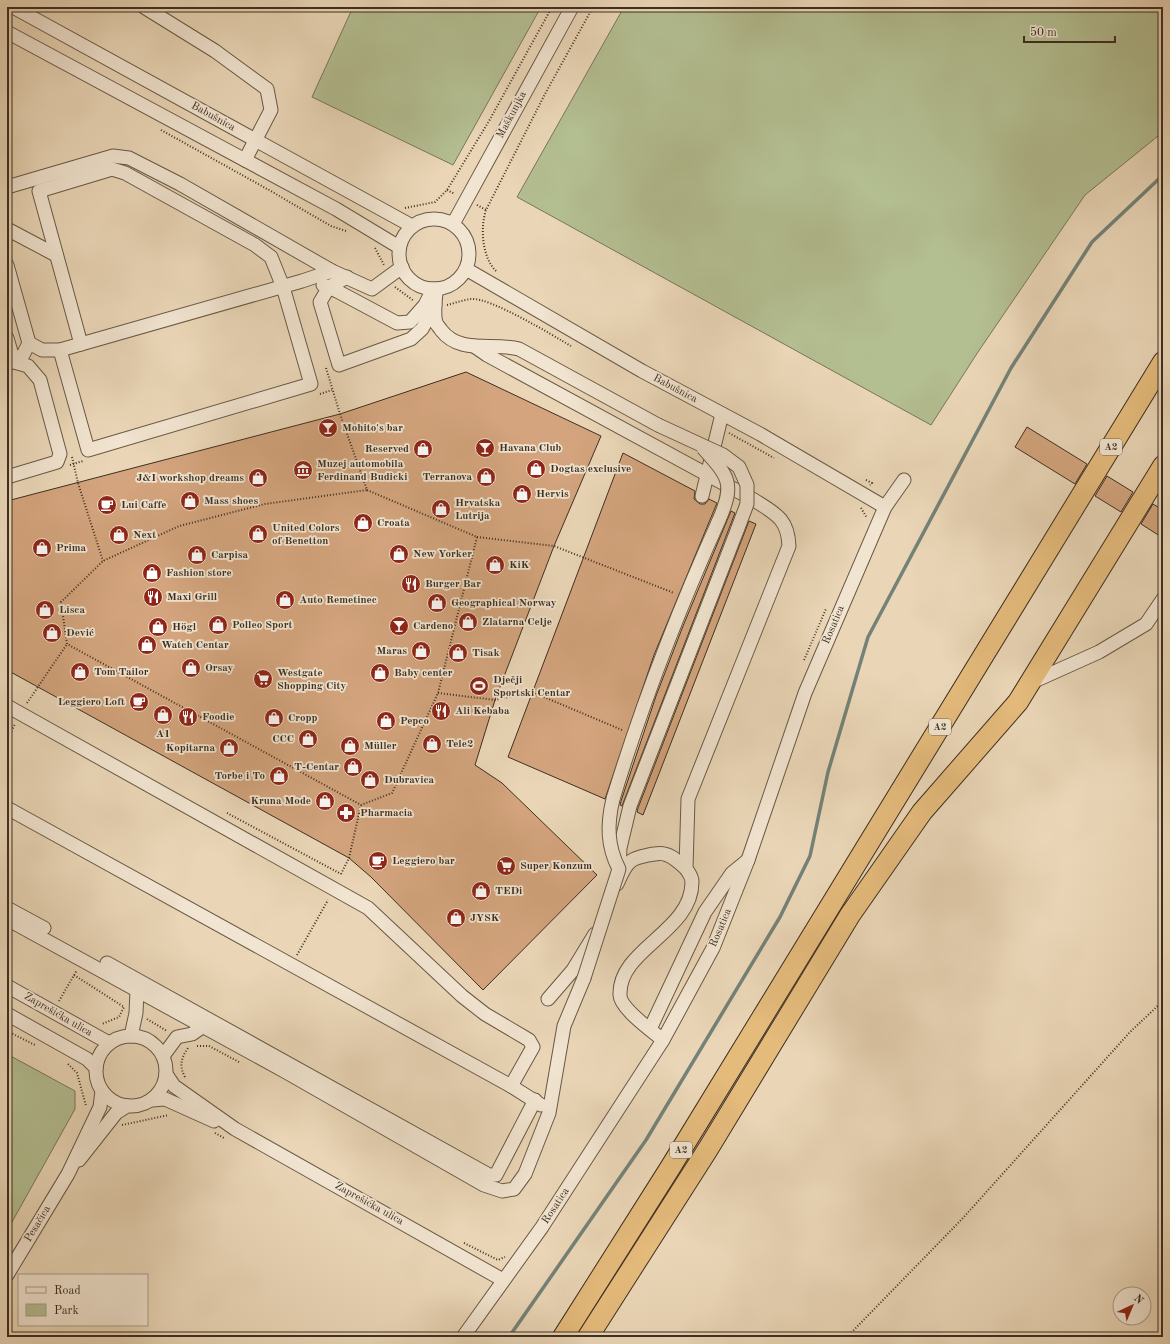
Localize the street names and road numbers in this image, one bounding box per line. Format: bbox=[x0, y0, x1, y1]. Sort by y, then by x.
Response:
street label: Maškunjka bbox=[495, 89, 529, 140]
street label: Babušnica bbox=[189, 100, 237, 134]
street label: Babušnica bbox=[651, 373, 699, 405]
road number: A2 bbox=[1100, 439, 1122, 455]
street label: Rosatica bbox=[821, 604, 847, 646]
road number: A2 bbox=[929, 719, 951, 735]
street label: Rosatica bbox=[708, 907, 734, 949]
street label: Zaprešićka ulica bbox=[22, 991, 94, 1039]
road number: A2 bbox=[670, 1142, 692, 1158]
street label: Zaprešićka ulica bbox=[333, 1181, 406, 1228]
street label: Rosatica bbox=[540, 1186, 572, 1226]
street label: Pesačica bbox=[23, 1203, 53, 1244]

